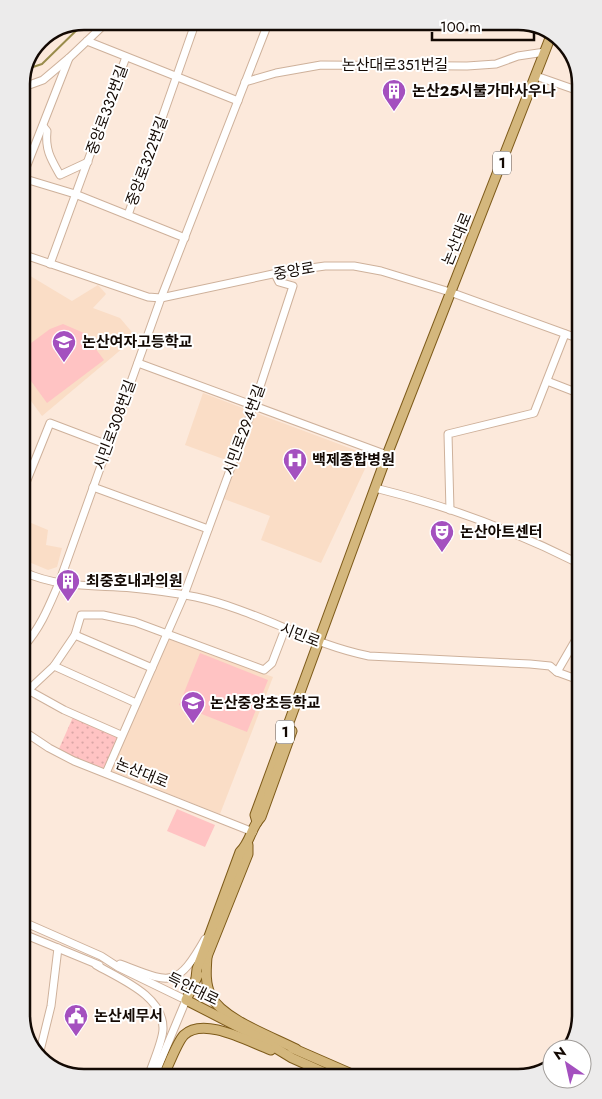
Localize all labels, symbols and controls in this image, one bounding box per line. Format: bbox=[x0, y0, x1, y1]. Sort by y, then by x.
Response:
scale bar bbox=[432, 10, 534, 42]
text: 100 m bbox=[440, 16, 481, 38]
street label: 논산대로351번길 bbox=[342, 54, 448, 76]
street label: 중앙로332번길 bbox=[81, 62, 133, 158]
building icon: 논산25시불가마사우나 bbox=[381, 78, 407, 112]
place label: 논산25시불가마사우나 bbox=[412, 80, 556, 102]
street label: 중앙로322번길 bbox=[121, 113, 173, 209]
road number: 1 bbox=[493, 152, 511, 174]
street label: 논산대로 bbox=[436, 209, 478, 269]
street label: 중앙로 bbox=[272, 257, 316, 285]
school or university icon: 논산여자고등학교 bbox=[51, 329, 77, 363]
place label: 논산여자고등학교 bbox=[82, 331, 193, 353]
street label: 시민로308번길 bbox=[89, 377, 141, 473]
street label: 시민로294번길 bbox=[217, 382, 271, 478]
hospital icon: 백제종합병원 bbox=[282, 447, 308, 481]
place label: 백제종합병원 bbox=[312, 449, 395, 471]
theatre icon: 논산아트센터 bbox=[429, 519, 455, 553]
place label: 논산아트센터 bbox=[460, 521, 543, 543]
building icon: 최중호내과의원 bbox=[55, 568, 81, 602]
place label: 최중호내과의원 bbox=[86, 570, 183, 592]
street label: 시민로 bbox=[277, 617, 323, 653]
school or university icon: 논산중앙초등학교 bbox=[180, 690, 206, 724]
place label: 논산중앙초등학교 bbox=[210, 692, 321, 714]
road number: 1 bbox=[276, 720, 294, 744]
street label: 논산대로 bbox=[112, 752, 172, 794]
street label: 득안대로 bbox=[163, 967, 223, 1011]
public building icon: 논산세무서 bbox=[63, 1003, 89, 1037]
place label: 논산세무서 bbox=[94, 1005, 163, 1027]
north arrow bbox=[542, 1039, 592, 1089]
text: N bbox=[550, 1042, 570, 1065]

